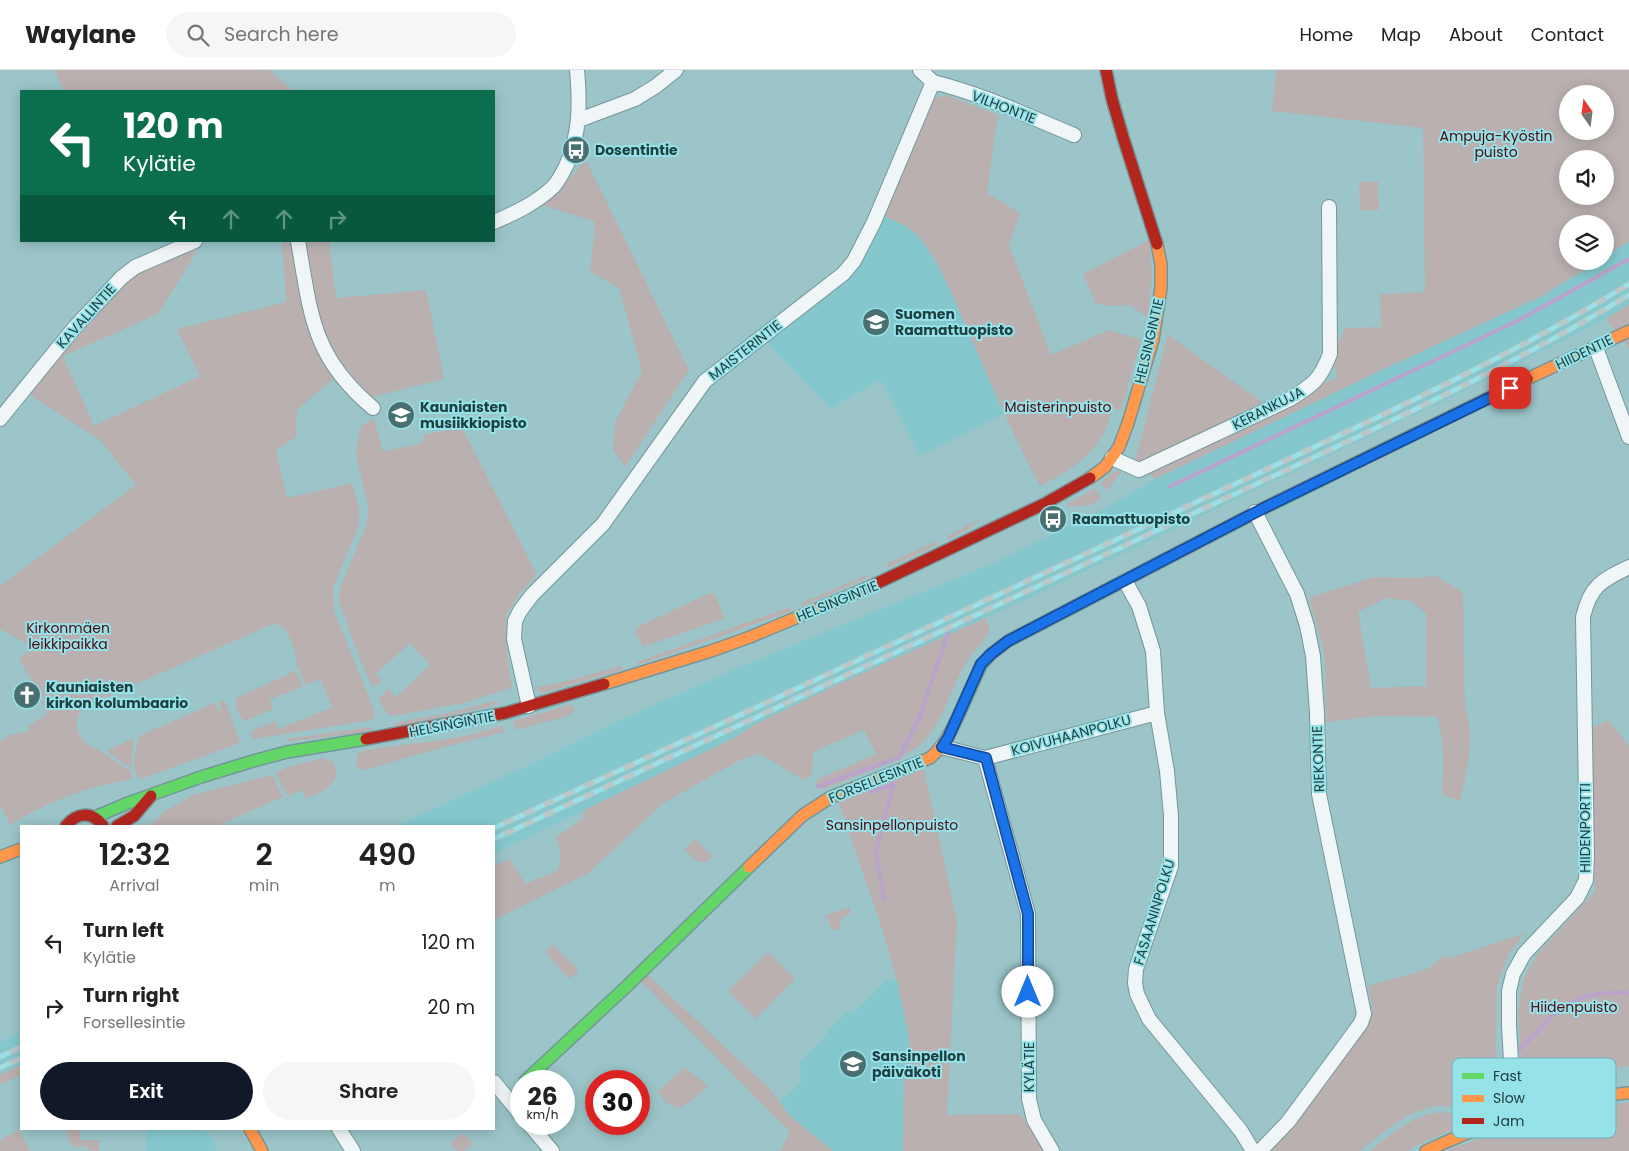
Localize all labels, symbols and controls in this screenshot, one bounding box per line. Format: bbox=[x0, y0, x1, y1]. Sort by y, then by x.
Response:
search box bbox=[166, 12, 516, 57]
text: Waylane bbox=[25, 18, 136, 51]
icon: search bbox=[184, 21, 212, 49]
text: Search here bbox=[224, 21, 339, 48]
text: Home bbox=[1299, 22, 1353, 47]
text: Map bbox=[1381, 22, 1421, 47]
text: About bbox=[1449, 22, 1503, 47]
text: Contact bbox=[1531, 22, 1604, 47]
north arrow bbox=[1559, 85, 1614, 140]
map controls bbox=[1559, 85, 1614, 270]
street label: VILHONTIE bbox=[969, 86, 1039, 128]
text: 120 m bbox=[123, 101, 223, 150]
icon: left bbox=[40, 110, 105, 175]
park label: Ampuja-Kyöstin puisto bbox=[1440, 126, 1552, 162]
bus stop icon: Dosentintie bbox=[561, 135, 591, 165]
place label: Dosentintie bbox=[595, 140, 678, 160]
text: Kylätie bbox=[123, 148, 196, 179]
button: sound bbox=[1559, 150, 1614, 205]
icon: left bbox=[164, 205, 192, 233]
icon: ahead bbox=[217, 205, 245, 233]
icon: ahead bbox=[270, 205, 298, 233]
icon: right bbox=[323, 205, 351, 233]
button: layers bbox=[1559, 215, 1614, 270]
street label: KAVALLINTIE bbox=[52, 279, 120, 353]
street label: HELSINGINTIE bbox=[1129, 296, 1169, 386]
place label: Suomen Raamattuopisto bbox=[895, 304, 1013, 340]
school or university icon: Suomen Raamattuopisto bbox=[861, 307, 891, 337]
street label: MAISTERINTIE bbox=[704, 315, 786, 385]
street label: HIIDENTIE bbox=[1552, 329, 1616, 375]
pin bbox=[1489, 367, 1531, 409]
icon: arrive bbox=[1496, 374, 1524, 402]
street label: KERANKUJA bbox=[1229, 381, 1307, 435]
place label: Kauniaisten musiikkiopisto bbox=[420, 397, 527, 433]
park label: Maisterinpuisto bbox=[1005, 397, 1111, 417]
school or university icon: Kauniaisten musiikkiopisto bbox=[386, 400, 416, 430]
bus stop icon: Raamattuopisto bbox=[1038, 504, 1068, 534]
place label: Raamattuopisto bbox=[1072, 509, 1190, 529]
street label: HELSINGINTIE bbox=[793, 575, 881, 627]
park label: Kirkonmäen leikkipaikka bbox=[26, 618, 110, 654]
place label: Kauniaisten kirkon kolumbaario bbox=[46, 677, 188, 713]
church icon: Kauniaisten kirkon kolumbaario bbox=[12, 680, 42, 710]
street label: HELSINGINTIE bbox=[407, 706, 497, 742]
street label: KOIVUHAANPOLKU bbox=[1009, 709, 1133, 761]
street label: RIEKONTIE bbox=[1307, 725, 1329, 793]
street label: FORSELLESINTIE bbox=[825, 752, 927, 808]
street label: HIIDENPORTTI bbox=[1575, 783, 1595, 873]
park label: Sansinpellonpuisto bbox=[826, 815, 958, 835]
text: 12:32 bbox=[99, 833, 170, 876]
text: 2 bbox=[255, 833, 273, 876]
text: 490 bbox=[358, 833, 416, 876]
street label: FASAANINPOLKU bbox=[1128, 857, 1180, 967]
text: Arrival bbox=[109, 874, 160, 897]
text: min bbox=[249, 874, 279, 897]
text: m bbox=[379, 874, 395, 897]
text: Turn left bbox=[83, 917, 164, 944]
icon: left bbox=[40, 929, 68, 957]
text: 120 m bbox=[421, 929, 475, 956]
text: Kylätie bbox=[83, 946, 136, 969]
position arrow bbox=[1001, 965, 1053, 1017]
text: Turn right bbox=[83, 982, 179, 1009]
icon: right bbox=[40, 994, 68, 1022]
text: 20 m bbox=[427, 994, 475, 1021]
park label: Hiidenpuisto bbox=[1531, 997, 1617, 1017]
text: Forsellesintie bbox=[83, 1011, 186, 1034]
street label: KYLÄTIE bbox=[1019, 1042, 1039, 1092]
place label: Sansinpellon päiväkoti bbox=[872, 1046, 966, 1082]
school or university icon: Sansinpellon päiväkoti bbox=[838, 1049, 868, 1079]
legend bbox=[1452, 1058, 1616, 1138]
button: Exit bbox=[40, 1062, 253, 1120]
button: Share bbox=[263, 1062, 475, 1120]
text: Fast bbox=[1493, 1066, 1522, 1086]
speed limit sign: 30 bbox=[585, 1070, 650, 1135]
text: 26 bbox=[527, 1079, 558, 1114]
text: Slow bbox=[1493, 1088, 1526, 1108]
text: km/h bbox=[527, 1106, 558, 1123]
text: Jam bbox=[1493, 1111, 1524, 1131]

